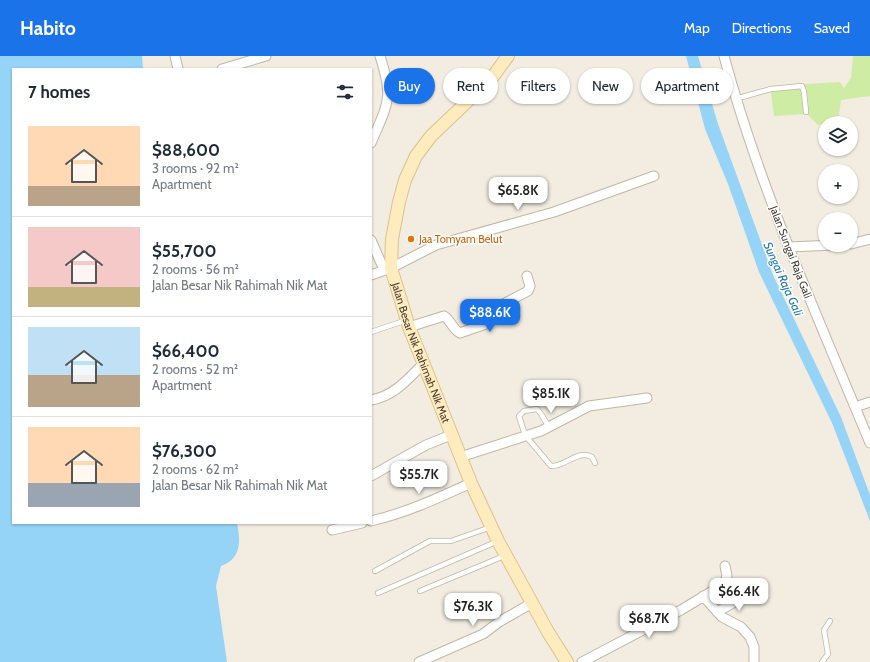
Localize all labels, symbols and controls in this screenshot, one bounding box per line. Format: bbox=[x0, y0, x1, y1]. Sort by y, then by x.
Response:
text: Habito bbox=[20, 17, 76, 40]
text: Map bbox=[684, 19, 710, 37]
text: Directions bbox=[732, 19, 792, 37]
text: Saved bbox=[814, 19, 850, 37]
chip: Buy bbox=[384, 68, 435, 104]
chip: Rent bbox=[443, 68, 498, 104]
chip: Filters bbox=[506, 68, 570, 104]
chip: New bbox=[578, 68, 633, 104]
chip: Apartment bbox=[641, 68, 733, 104]
icon: filters bbox=[334, 81, 356, 103]
text: 7 homes bbox=[28, 82, 90, 102]
map controls bbox=[818, 116, 858, 252]
button: layers bbox=[818, 116, 858, 156]
text: $88,600 bbox=[152, 140, 220, 160]
icon: home bbox=[60, 142, 108, 190]
text: 3 rooms · 92 m² bbox=[152, 160, 239, 176]
button: + bbox=[818, 164, 858, 204]
text: Apartment bbox=[152, 176, 212, 192]
pin: $65.8K bbox=[485, 177, 551, 211]
text: $65.8K bbox=[498, 182, 538, 198]
street label: Jalan Sungai Raja Gali bbox=[767, 204, 815, 300]
button: − bbox=[818, 212, 858, 252]
place label: Jaa Tomyam Belut bbox=[418, 232, 503, 246]
marker: Jaa Tomyam Belut bbox=[406, 234, 416, 244]
water label: Sungai Raja Gali bbox=[760, 240, 806, 318]
text: $55,700 bbox=[152, 241, 217, 261]
icon: home bbox=[60, 243, 108, 291]
text: 2 rooms · 56 m² bbox=[152, 261, 239, 277]
text: Jalan Besar Nik Rahimah Nik Mat bbox=[152, 277, 327, 293]
street label: Jalan Besar Nik Rahimah Nik Mat bbox=[389, 280, 453, 425]
pin: $88.6K bbox=[457, 299, 523, 333]
text: $88.6K bbox=[469, 304, 511, 320]
text: $66,400 bbox=[152, 341, 219, 361]
icon: home bbox=[60, 343, 108, 391]
text: 2 rooms · 52 m² bbox=[152, 361, 238, 377]
text: Apartment bbox=[152, 377, 212, 393]
pin: $85.1K bbox=[518, 380, 584, 414]
text: $85.1K bbox=[532, 385, 570, 401]
text: $76,300 bbox=[152, 441, 217, 461]
icon: home bbox=[60, 443, 108, 491]
text: 2 rooms · 62 m² bbox=[152, 461, 239, 477]
pin: $55.7K bbox=[386, 461, 452, 495]
text: $55.7K bbox=[399, 466, 439, 482]
text: Jalan Besar Nik Rahimah Nik Mat bbox=[152, 477, 327, 493]
pin: $66.4K bbox=[706, 578, 772, 612]
text: $66.4K bbox=[718, 583, 760, 599]
pin: $76.3K bbox=[440, 593, 506, 627]
text: $76.3K bbox=[453, 598, 493, 614]
pin: $68.7K bbox=[616, 605, 682, 639]
text: $68.7K bbox=[629, 610, 669, 626]

